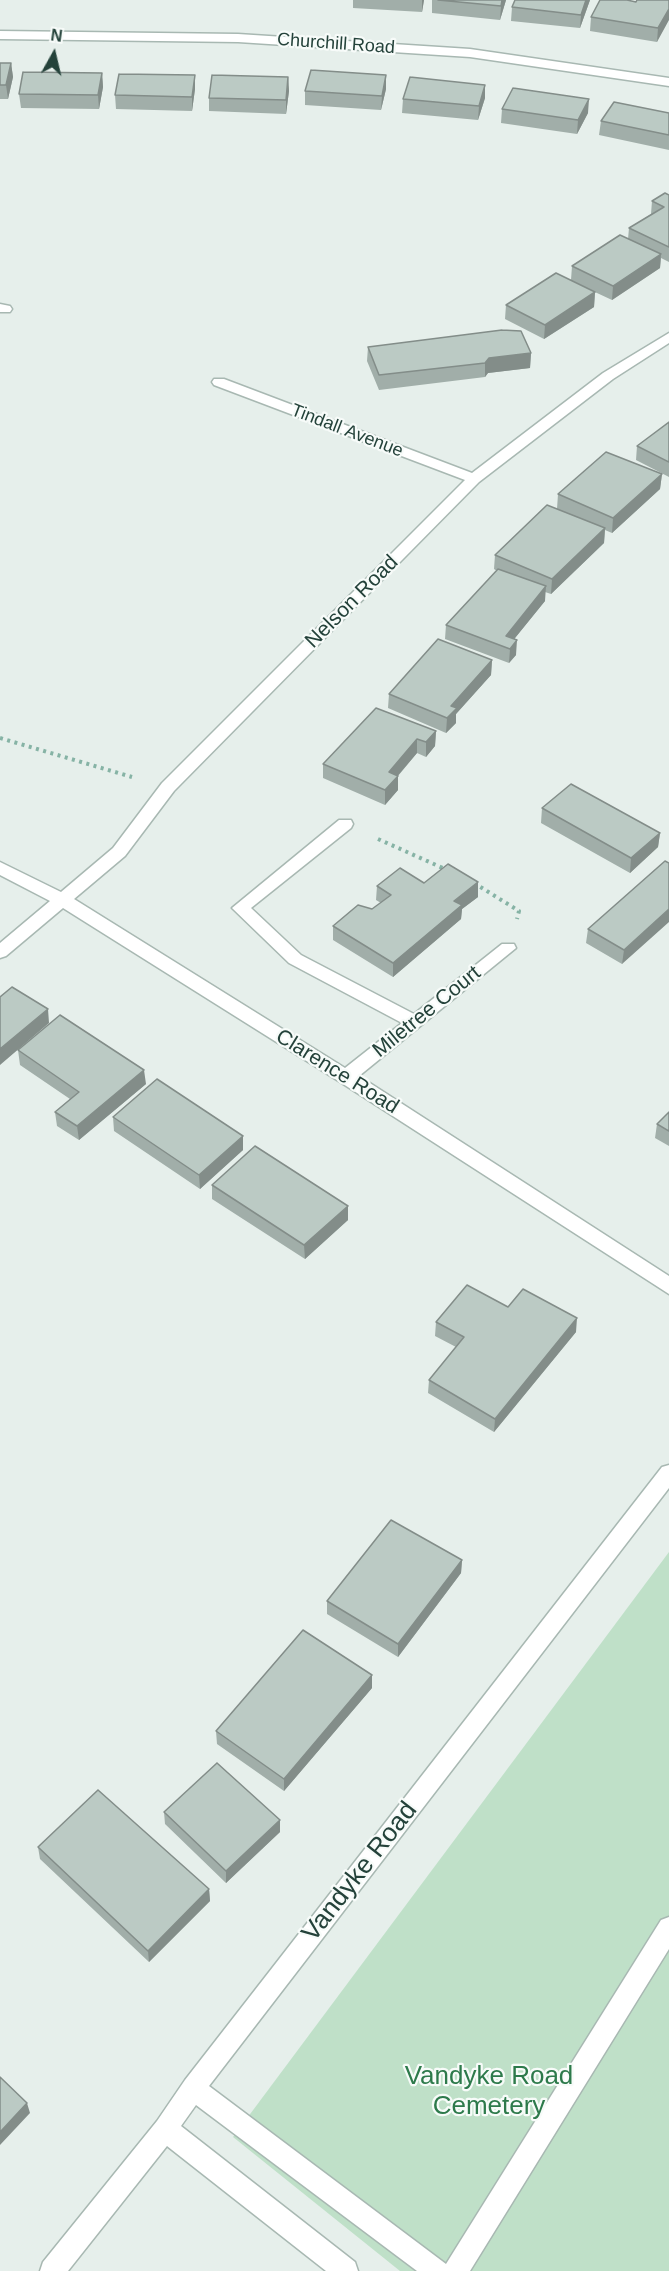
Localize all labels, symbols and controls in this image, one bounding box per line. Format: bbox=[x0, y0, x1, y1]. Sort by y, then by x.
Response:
north arrow bbox=[24, 24, 84, 84]
text: N bbox=[50, 26, 63, 45]
street label: Churchill Road bbox=[276, 29, 396, 59]
street label: Tindall Avenue bbox=[288, 400, 406, 462]
street label: Nelson Road bbox=[300, 550, 404, 654]
street label: Miletree Court bbox=[368, 961, 486, 1063]
street label: Clarence Road bbox=[271, 1024, 403, 1120]
street label: Vandyke Road bbox=[296, 1796, 424, 1948]
park label: Vandyke Road Cemetery bbox=[405, 2061, 573, 2122]

